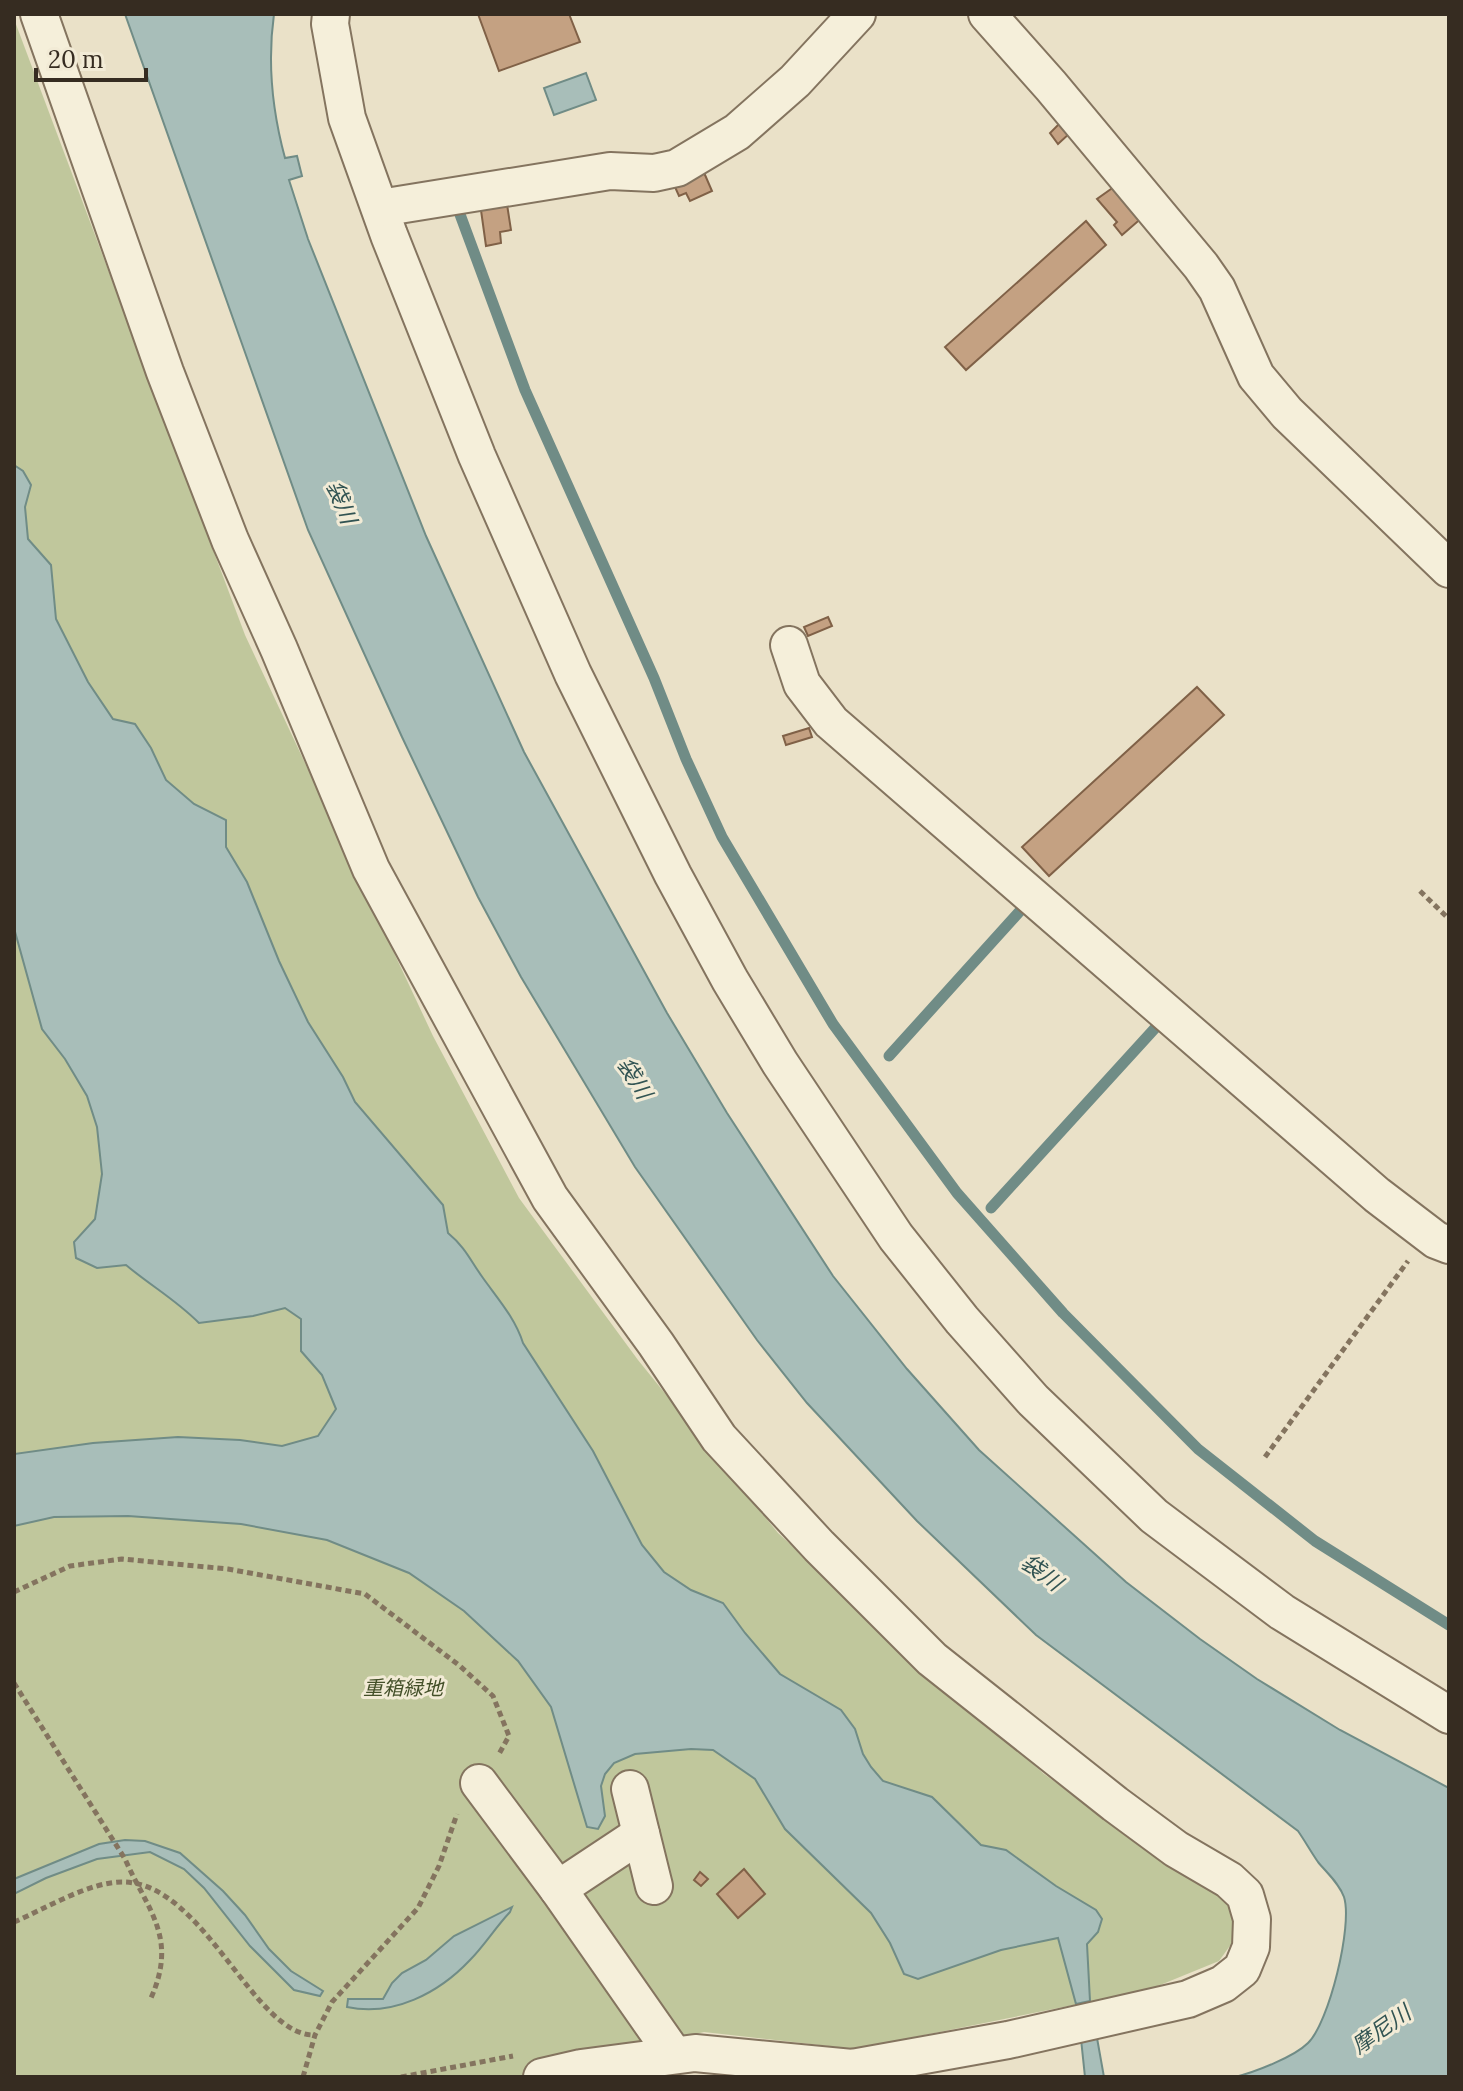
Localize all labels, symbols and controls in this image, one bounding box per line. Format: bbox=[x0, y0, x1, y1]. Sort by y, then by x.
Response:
scale bar bbox=[36, 32, 146, 82]
text: 20 m bbox=[48, 44, 104, 75]
water label: 袋川 bbox=[321, 476, 364, 529]
water label: 袋川 bbox=[612, 1052, 659, 1106]
water label: 袋川 bbox=[1016, 1548, 1070, 1598]
park label: 重箱緑地 bbox=[363, 1675, 445, 1700]
water label: 摩尼川 bbox=[1346, 1997, 1418, 2059]

